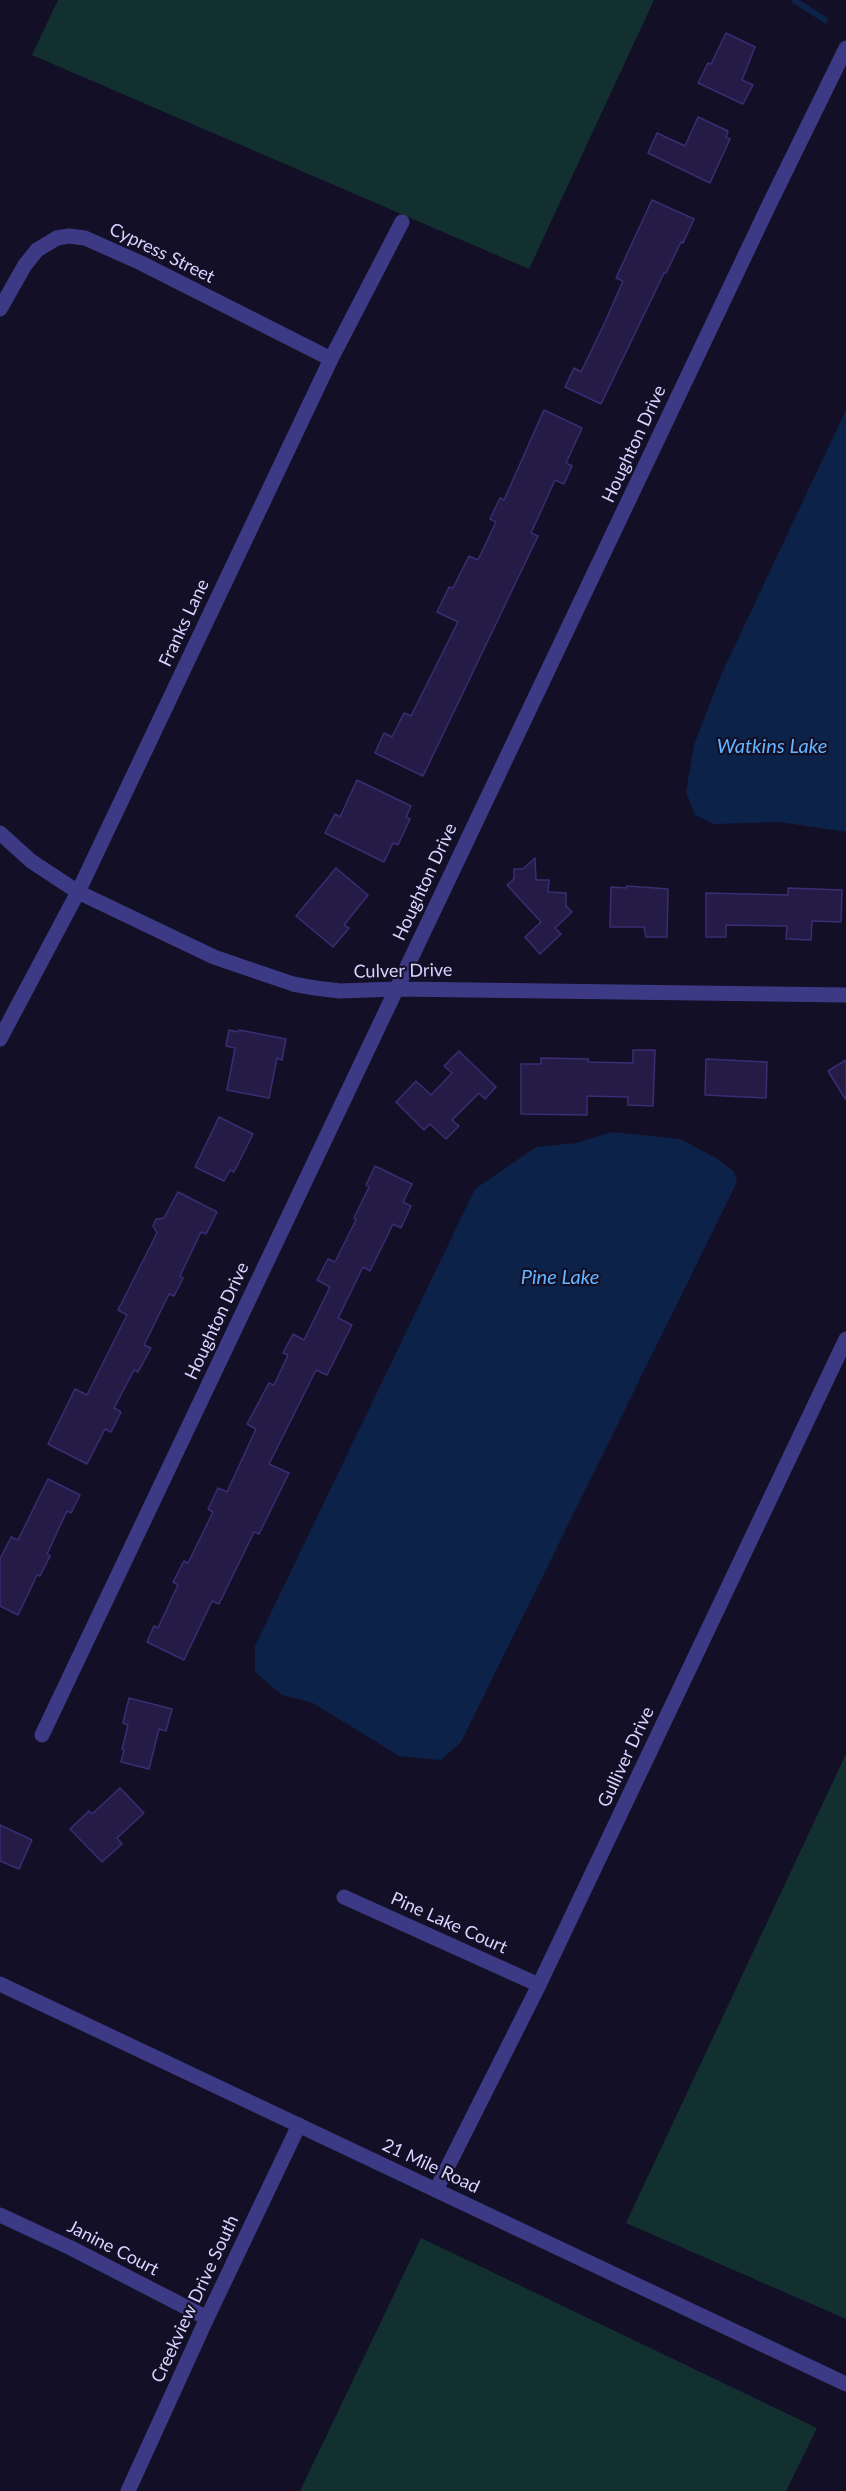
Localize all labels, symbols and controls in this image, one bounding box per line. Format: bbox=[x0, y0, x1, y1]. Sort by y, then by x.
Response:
street label: Cypress Street bbox=[106, 218, 218, 288]
street label: Houghton Drive bbox=[597, 382, 671, 506]
street label: Franks Lane bbox=[154, 576, 214, 670]
water label: Watkins Lake bbox=[717, 735, 827, 759]
street label: Houghton Drive bbox=[388, 820, 462, 944]
street label: Culver Drive bbox=[353, 959, 453, 983]
street label: Houghton Drive bbox=[180, 1259, 254, 1383]
water label: Pine Lake bbox=[521, 1266, 599, 1290]
street label: Gulliver Drive bbox=[593, 1703, 659, 1811]
street label: Pine Lake Court bbox=[387, 1888, 511, 1958]
street label: 21 Mile Road bbox=[379, 2134, 483, 2198]
street label: Creekview Drive South bbox=[147, 2212, 243, 2386]
street label: Janine Court bbox=[64, 2216, 162, 2280]

